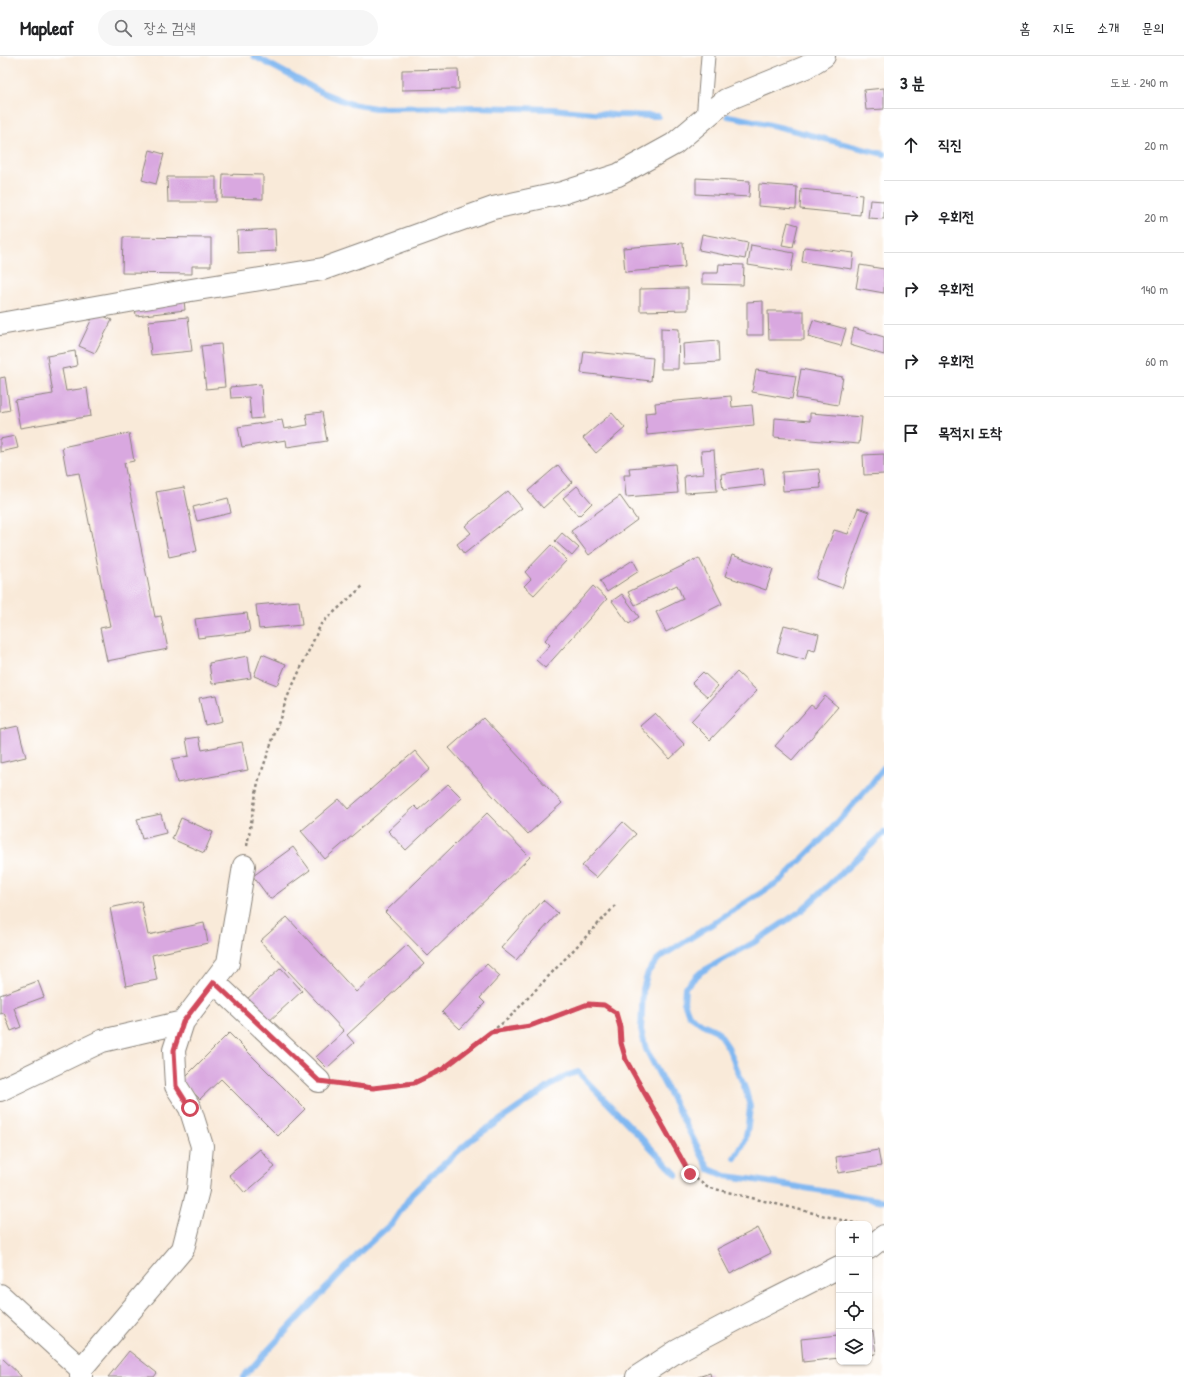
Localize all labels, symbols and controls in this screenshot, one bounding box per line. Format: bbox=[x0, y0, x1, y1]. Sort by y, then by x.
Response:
search box bbox=[98, 10, 378, 46]
text: Mapleaf bbox=[20, 15, 74, 41]
icon: search bbox=[112, 17, 134, 39]
text: 장소 검색 bbox=[144, 17, 196, 38]
text: 홈 bbox=[1019, 18, 1030, 37]
text: 지도 bbox=[1052, 18, 1075, 37]
text: 소개 bbox=[1097, 18, 1119, 37]
text: 문의 bbox=[1141, 18, 1164, 37]
text: 3 분 bbox=[900, 71, 925, 94]
text: 도보 · 240 m bbox=[1110, 73, 1168, 91]
icon: ahead bbox=[900, 134, 922, 156]
text: 직진 bbox=[938, 134, 962, 155]
text: 20 m bbox=[1144, 136, 1168, 154]
icon: right bbox=[900, 206, 922, 228]
text: 우회전 bbox=[938, 206, 974, 227]
text: 20 m bbox=[1144, 208, 1168, 226]
icon: right bbox=[900, 278, 922, 300]
text: 우회전 bbox=[938, 278, 974, 299]
text: 140 m bbox=[1141, 280, 1168, 298]
icon: right bbox=[900, 350, 922, 372]
text: 우회전 bbox=[938, 350, 974, 371]
text: 60 m bbox=[1145, 352, 1168, 370]
icon: arrive bbox=[900, 422, 922, 444]
text: 목적지 도착 bbox=[938, 422, 1002, 443]
route start bbox=[181, 1099, 199, 1117]
route end bbox=[681, 1165, 699, 1183]
map controls bbox=[836, 1221, 872, 1365]
button: + bbox=[836, 1221, 872, 1257]
button: − bbox=[836, 1257, 872, 1293]
button: locate bbox=[836, 1293, 872, 1329]
button: layers bbox=[836, 1329, 872, 1365]

